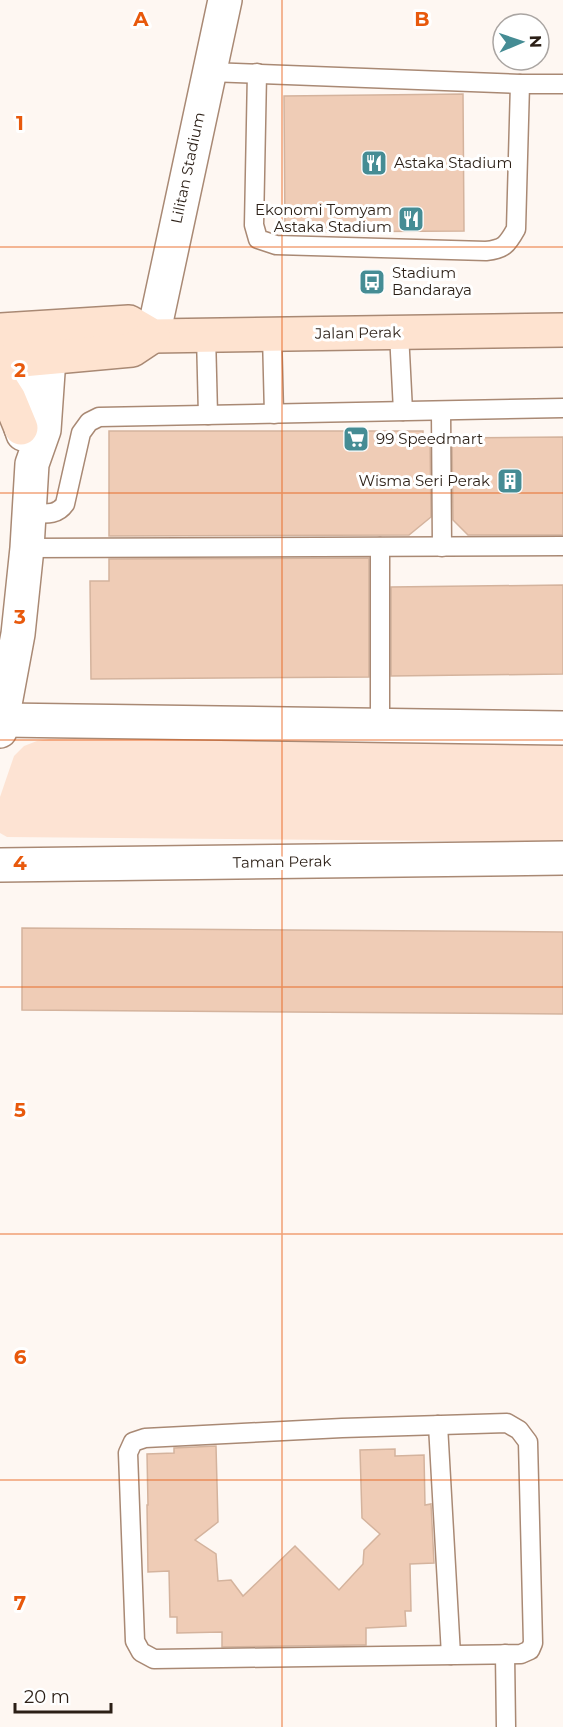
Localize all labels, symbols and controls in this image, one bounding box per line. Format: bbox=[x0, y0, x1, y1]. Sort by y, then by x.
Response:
text: A bbox=[132, 7, 149, 31]
text: B bbox=[414, 7, 430, 31]
north arrow bbox=[491, 12, 551, 72]
text: N bbox=[526, 35, 545, 48]
street label: Lilitan Stadium bbox=[166, 110, 209, 225]
text: 1 bbox=[16, 111, 24, 135]
restaurant icon: Astaka Stadium bbox=[359, 148, 389, 178]
place label: Astaka Stadium bbox=[394, 153, 512, 172]
place label: Ekonomi Tomyam Astaka Stadium bbox=[255, 200, 392, 236]
restaurant icon: Ekonomi Tomyam Astaka Stadium bbox=[396, 204, 426, 234]
place label: Stadium Bandaraya bbox=[392, 263, 472, 299]
bus stop icon: Stadium Bandaraya bbox=[357, 267, 387, 297]
street label: Jalan Perak bbox=[314, 322, 401, 343]
text: 2 bbox=[14, 358, 26, 382]
supermarket icon: 99 Speedmart bbox=[341, 424, 371, 454]
place label: 99 Speedmart bbox=[376, 429, 483, 448]
building icon: Wisma Seri Perak bbox=[495, 466, 525, 496]
place label: Wisma Seri Perak bbox=[359, 471, 490, 490]
text: 3 bbox=[13, 605, 26, 629]
text: 4 bbox=[13, 851, 27, 875]
street label: Taman Perak bbox=[232, 851, 332, 872]
text: 5 bbox=[14, 1098, 26, 1122]
text: 6 bbox=[14, 1345, 27, 1369]
text: 7 bbox=[14, 1591, 26, 1615]
scale bar bbox=[15, 1676, 111, 1714]
text: 20 m bbox=[24, 1686, 70, 1708]

